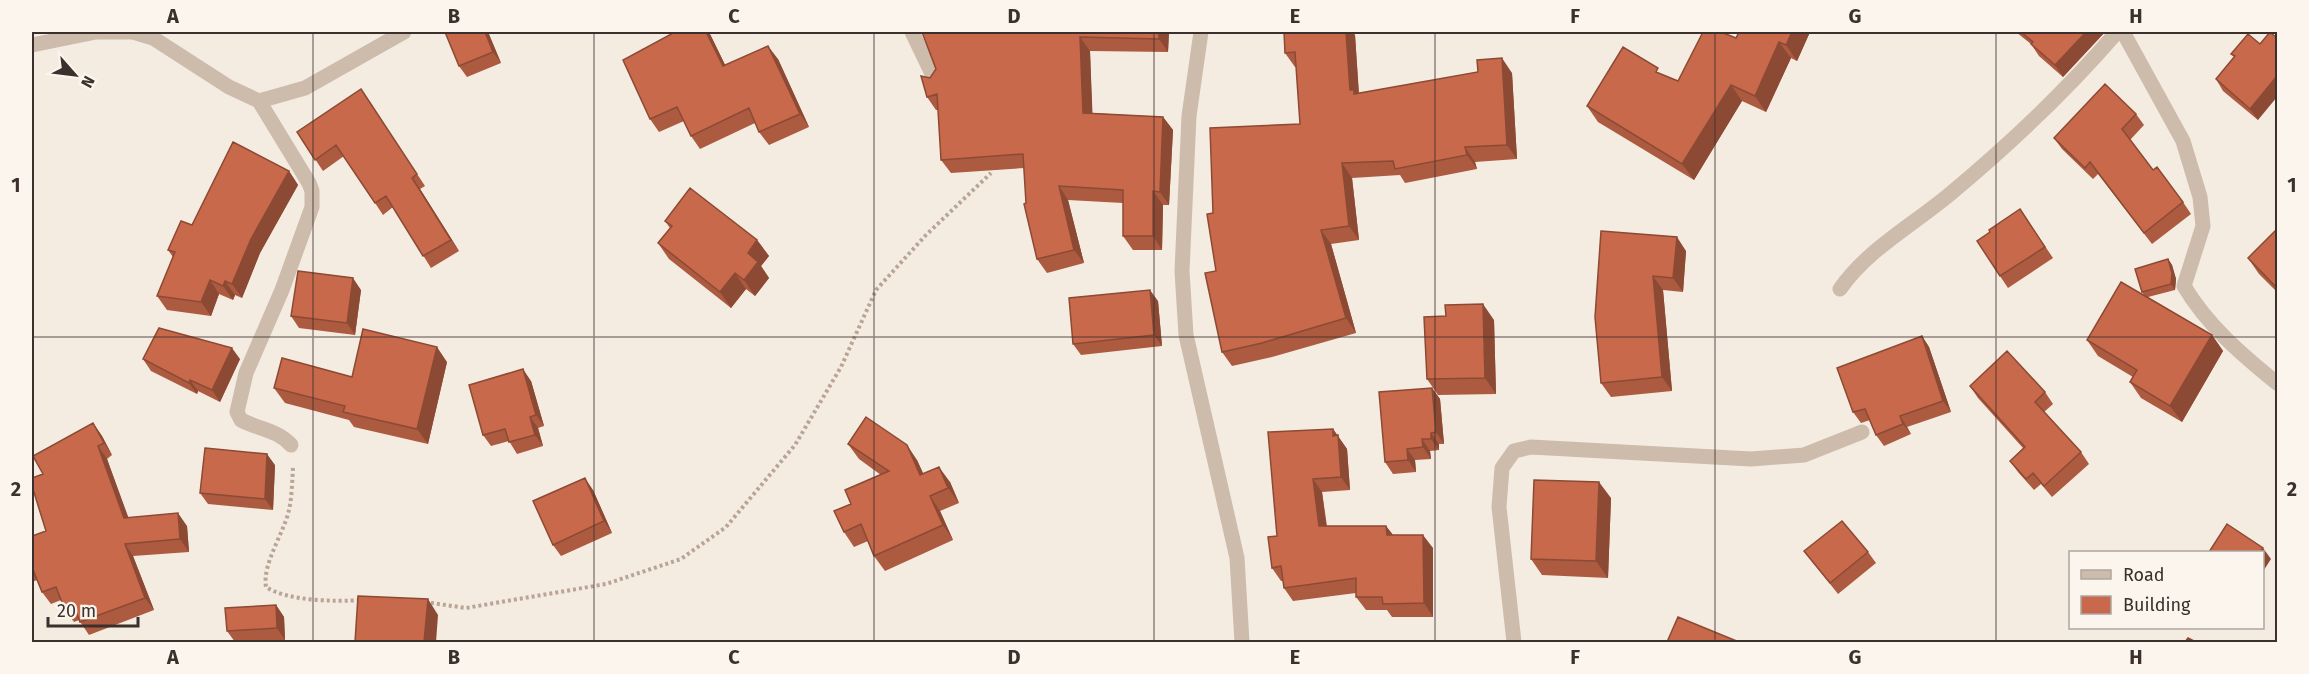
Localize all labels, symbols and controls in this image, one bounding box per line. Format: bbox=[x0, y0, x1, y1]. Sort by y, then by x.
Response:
text: A bbox=[166, 4, 180, 28]
text: B bbox=[448, 4, 460, 28]
text: C bbox=[728, 4, 740, 28]
text: D bbox=[1007, 4, 1021, 28]
text: E bbox=[1290, 4, 1300, 28]
text: F bbox=[1570, 4, 1580, 28]
text: G bbox=[1849, 4, 1861, 28]
text: H bbox=[2129, 4, 2143, 28]
north arrow bbox=[45, 45, 105, 105]
text: N bbox=[77, 73, 99, 91]
text: 1 bbox=[11, 173, 21, 197]
text: 1 bbox=[2287, 173, 2297, 197]
text: 2 bbox=[11, 477, 21, 501]
text: 2 bbox=[2287, 477, 2297, 501]
legend bbox=[2069, 551, 2264, 629]
text: Road bbox=[2123, 564, 2165, 586]
scale bar bbox=[48, 590, 138, 628]
text: Building bbox=[2123, 594, 2191, 616]
text: 20 m bbox=[57, 600, 96, 622]
text: A bbox=[166, 645, 180, 669]
text: B bbox=[448, 645, 460, 669]
text: C bbox=[728, 645, 740, 669]
text: D bbox=[1007, 645, 1021, 669]
text: E bbox=[1290, 645, 1300, 669]
text: F bbox=[1570, 645, 1580, 669]
text: G bbox=[1849, 645, 1861, 669]
text: H bbox=[2129, 645, 2143, 669]

